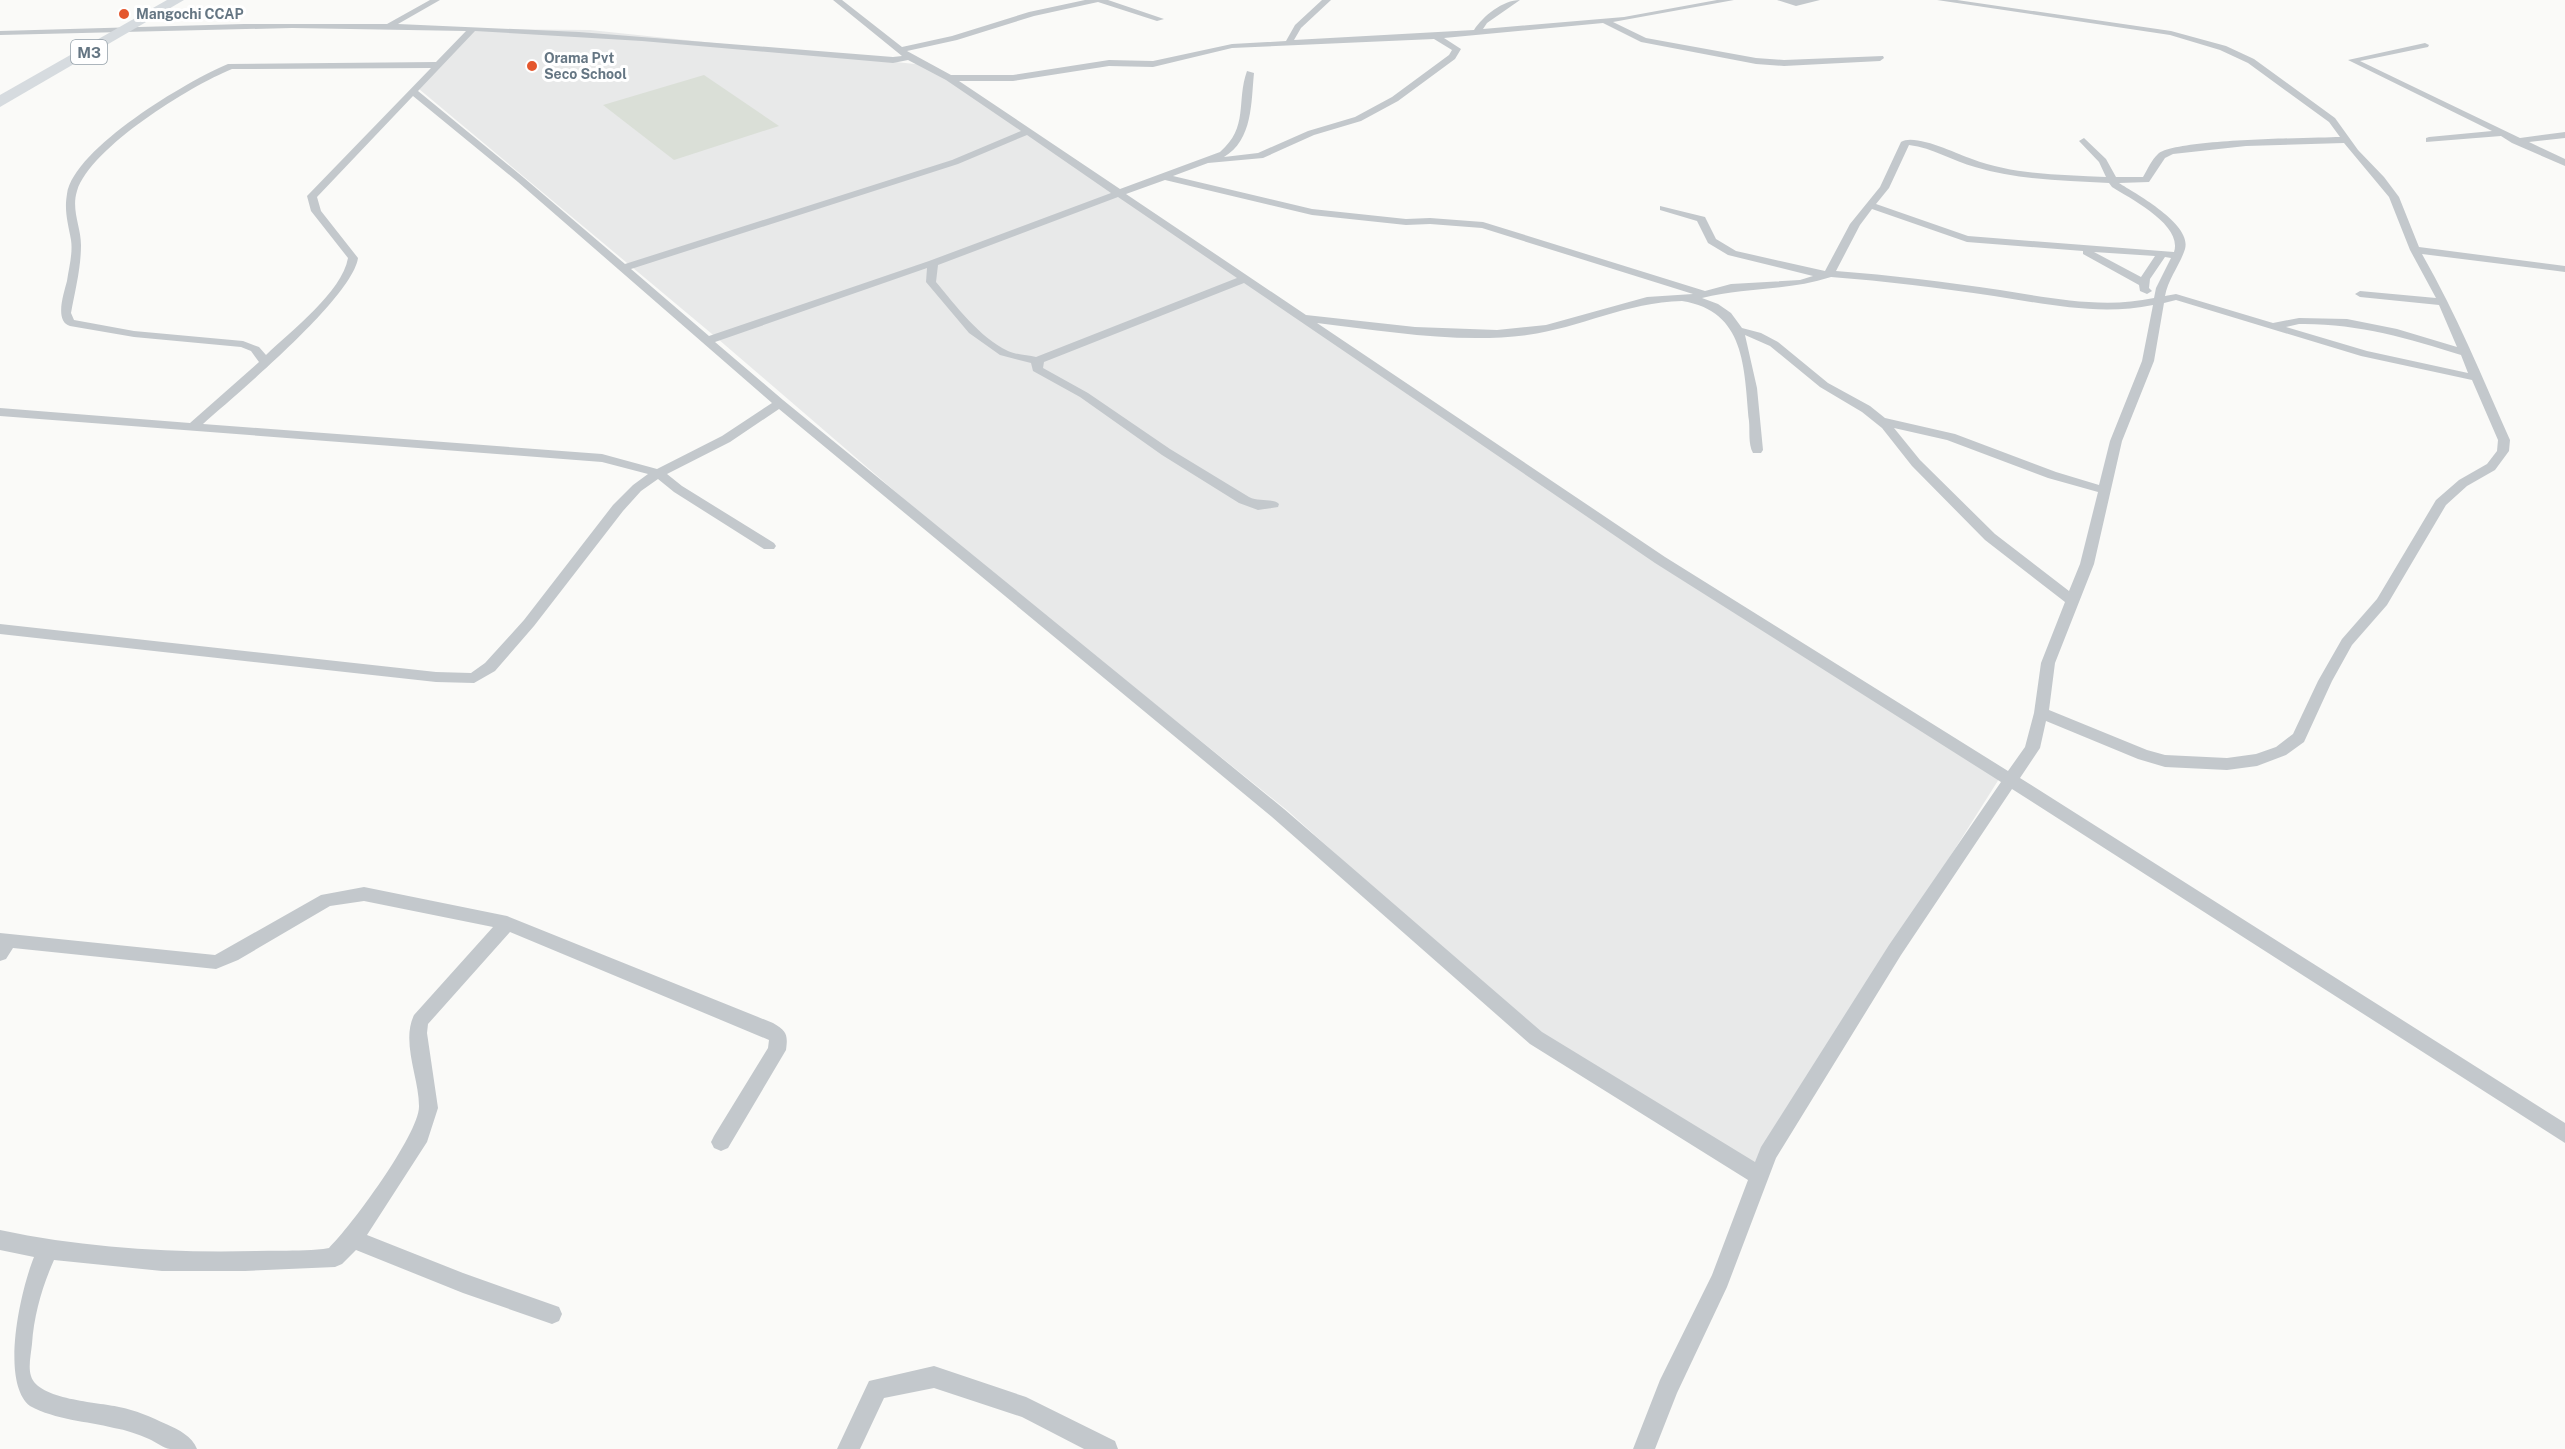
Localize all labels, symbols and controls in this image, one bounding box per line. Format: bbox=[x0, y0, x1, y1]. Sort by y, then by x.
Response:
place label: Mangochi CCAP bbox=[136, 6, 244, 22]
marker: Mangochi CCAP bbox=[117, 7, 131, 21]
road number: M3 bbox=[71, 40, 107, 64]
place label: Orama Pvt Seco School bbox=[544, 50, 627, 82]
marker: Orama Pvt Seco School bbox=[525, 59, 539, 73]

